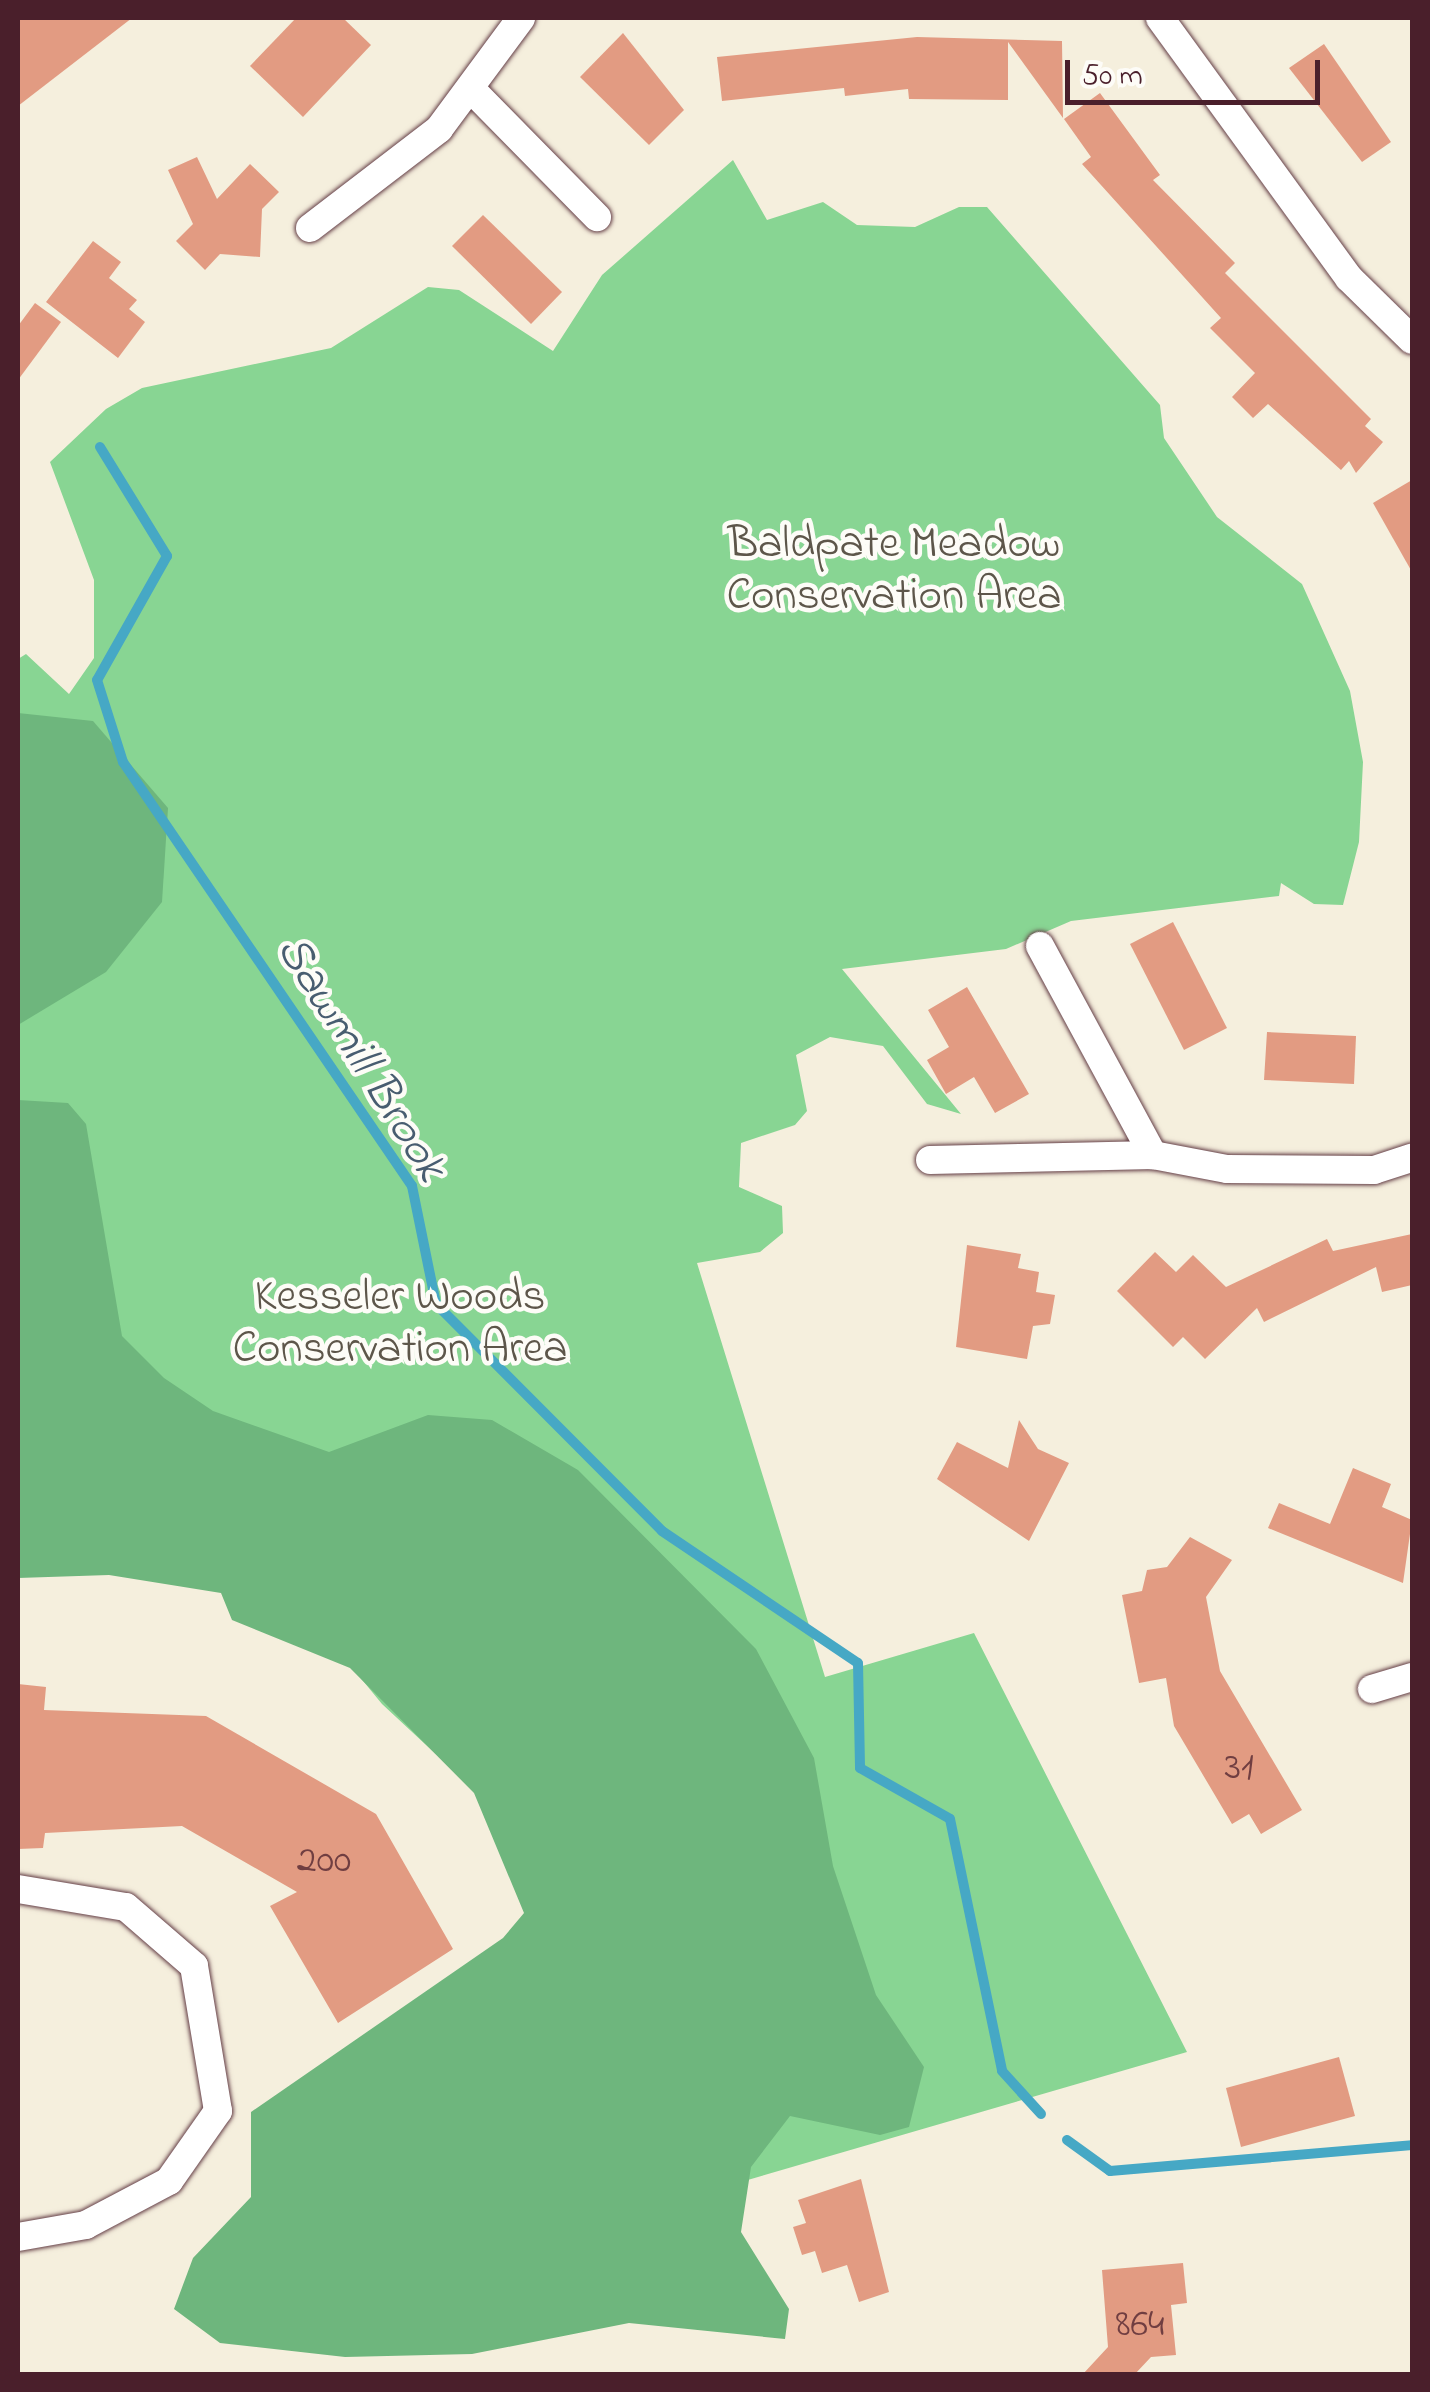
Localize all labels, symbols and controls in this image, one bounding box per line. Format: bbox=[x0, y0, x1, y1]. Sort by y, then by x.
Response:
scale bar bbox=[1070, 40, 1325, 102]
text: 50 m bbox=[1082, 55, 1143, 99]
park label: Baldpate Meadow Conservation Area bbox=[726, 519, 1062, 625]
water label: Sawmill Brook bbox=[262, 925, 458, 1193]
park label: Kesseler Woods Conservation Area bbox=[232, 1272, 568, 1378]
house number: 31 bbox=[1224, 1745, 1254, 1793]
house number: 200 bbox=[297, 1838, 351, 1886]
house number: 864 bbox=[1115, 2302, 1165, 2350]

